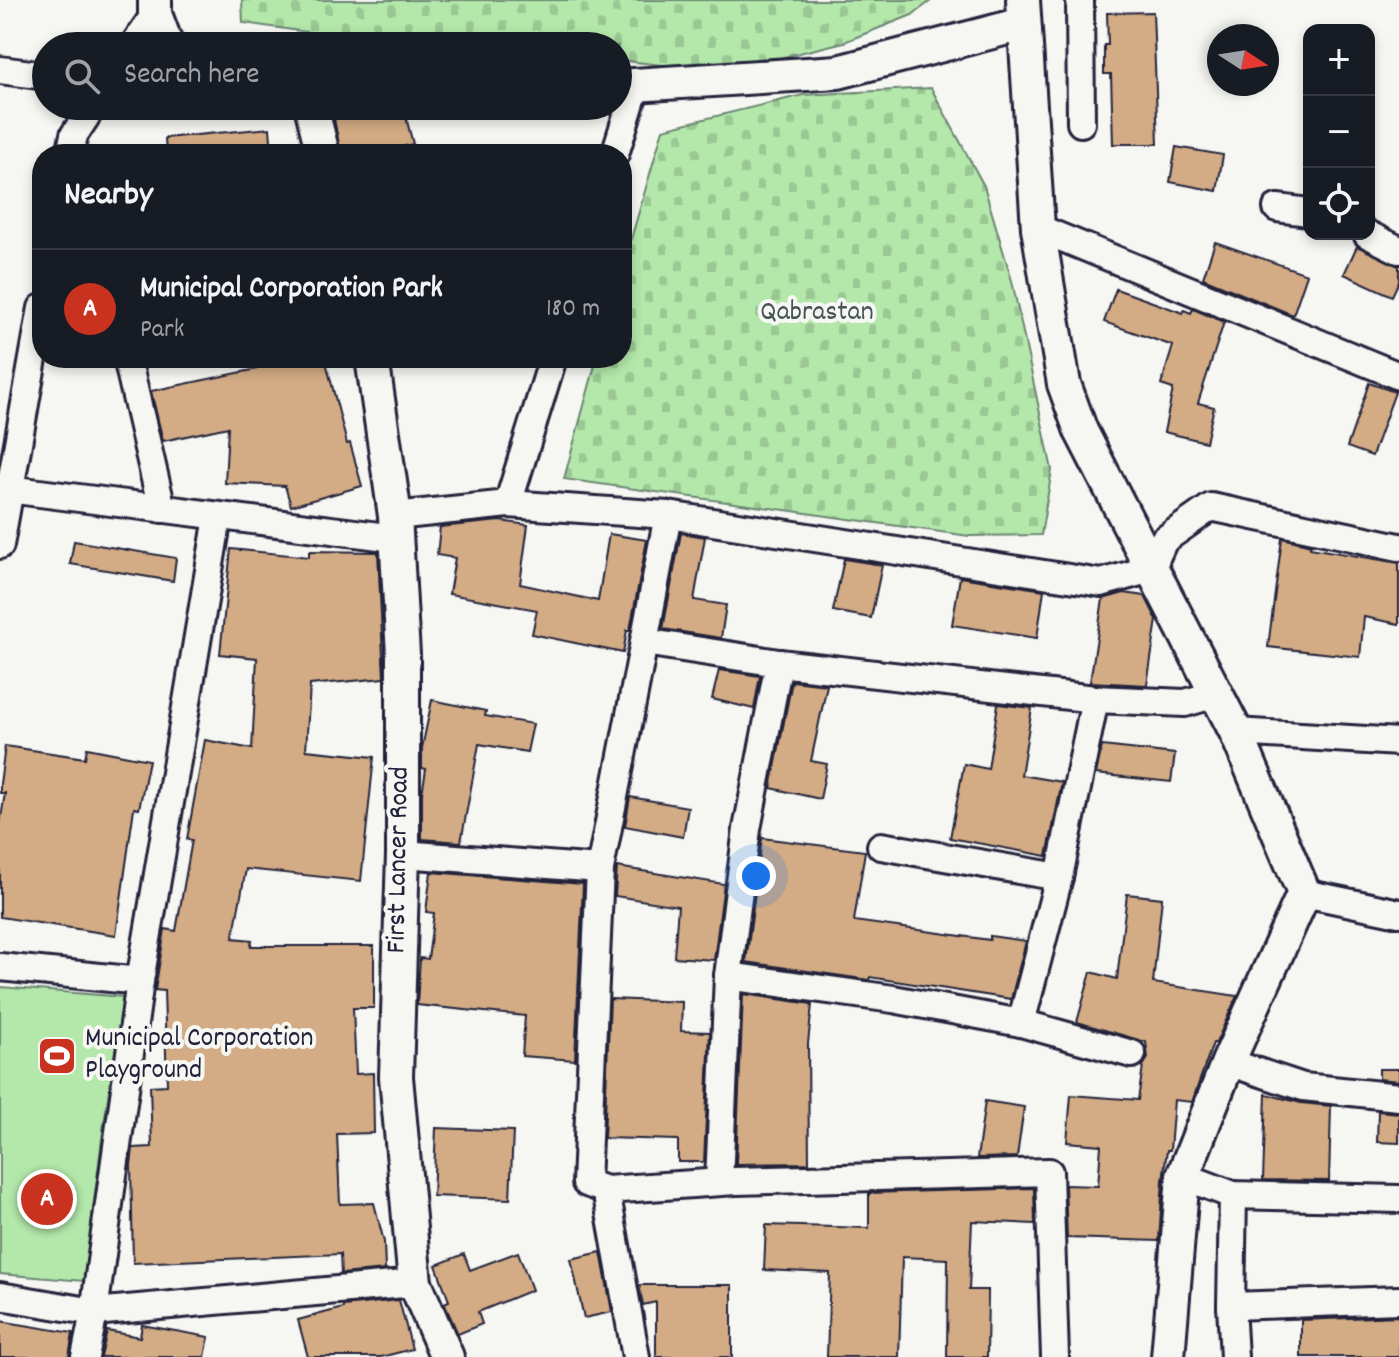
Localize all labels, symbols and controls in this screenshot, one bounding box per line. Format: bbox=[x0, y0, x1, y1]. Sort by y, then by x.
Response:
north arrow bbox=[1207, 24, 1279, 96]
map controls bbox=[1303, 24, 1375, 240]
button: + bbox=[1303, 24, 1375, 96]
search box bbox=[32, 32, 632, 120]
icon: search bbox=[60, 54, 104, 98]
text: Search here bbox=[124, 55, 260, 98]
button: − bbox=[1303, 96, 1375, 168]
button: locate bbox=[1303, 168, 1375, 240]
text: Nearby bbox=[64, 172, 153, 221]
text: Municipal Corporation Park bbox=[140, 269, 443, 312]
text: A bbox=[83, 291, 97, 328]
text: 180 m bbox=[546, 291, 600, 328]
park label: Qabrastan bbox=[760, 294, 874, 334]
text: Park bbox=[140, 312, 184, 349]
street label: First Lancer Road bbox=[378, 766, 422, 954]
your location bbox=[736, 856, 776, 896]
place label: Municipal Corporation Playground bbox=[85, 1020, 313, 1092]
sports icon: Municipal Corporation Playground bbox=[36, 1035, 78, 1077]
pin: A bbox=[21, 1169, 73, 1229]

